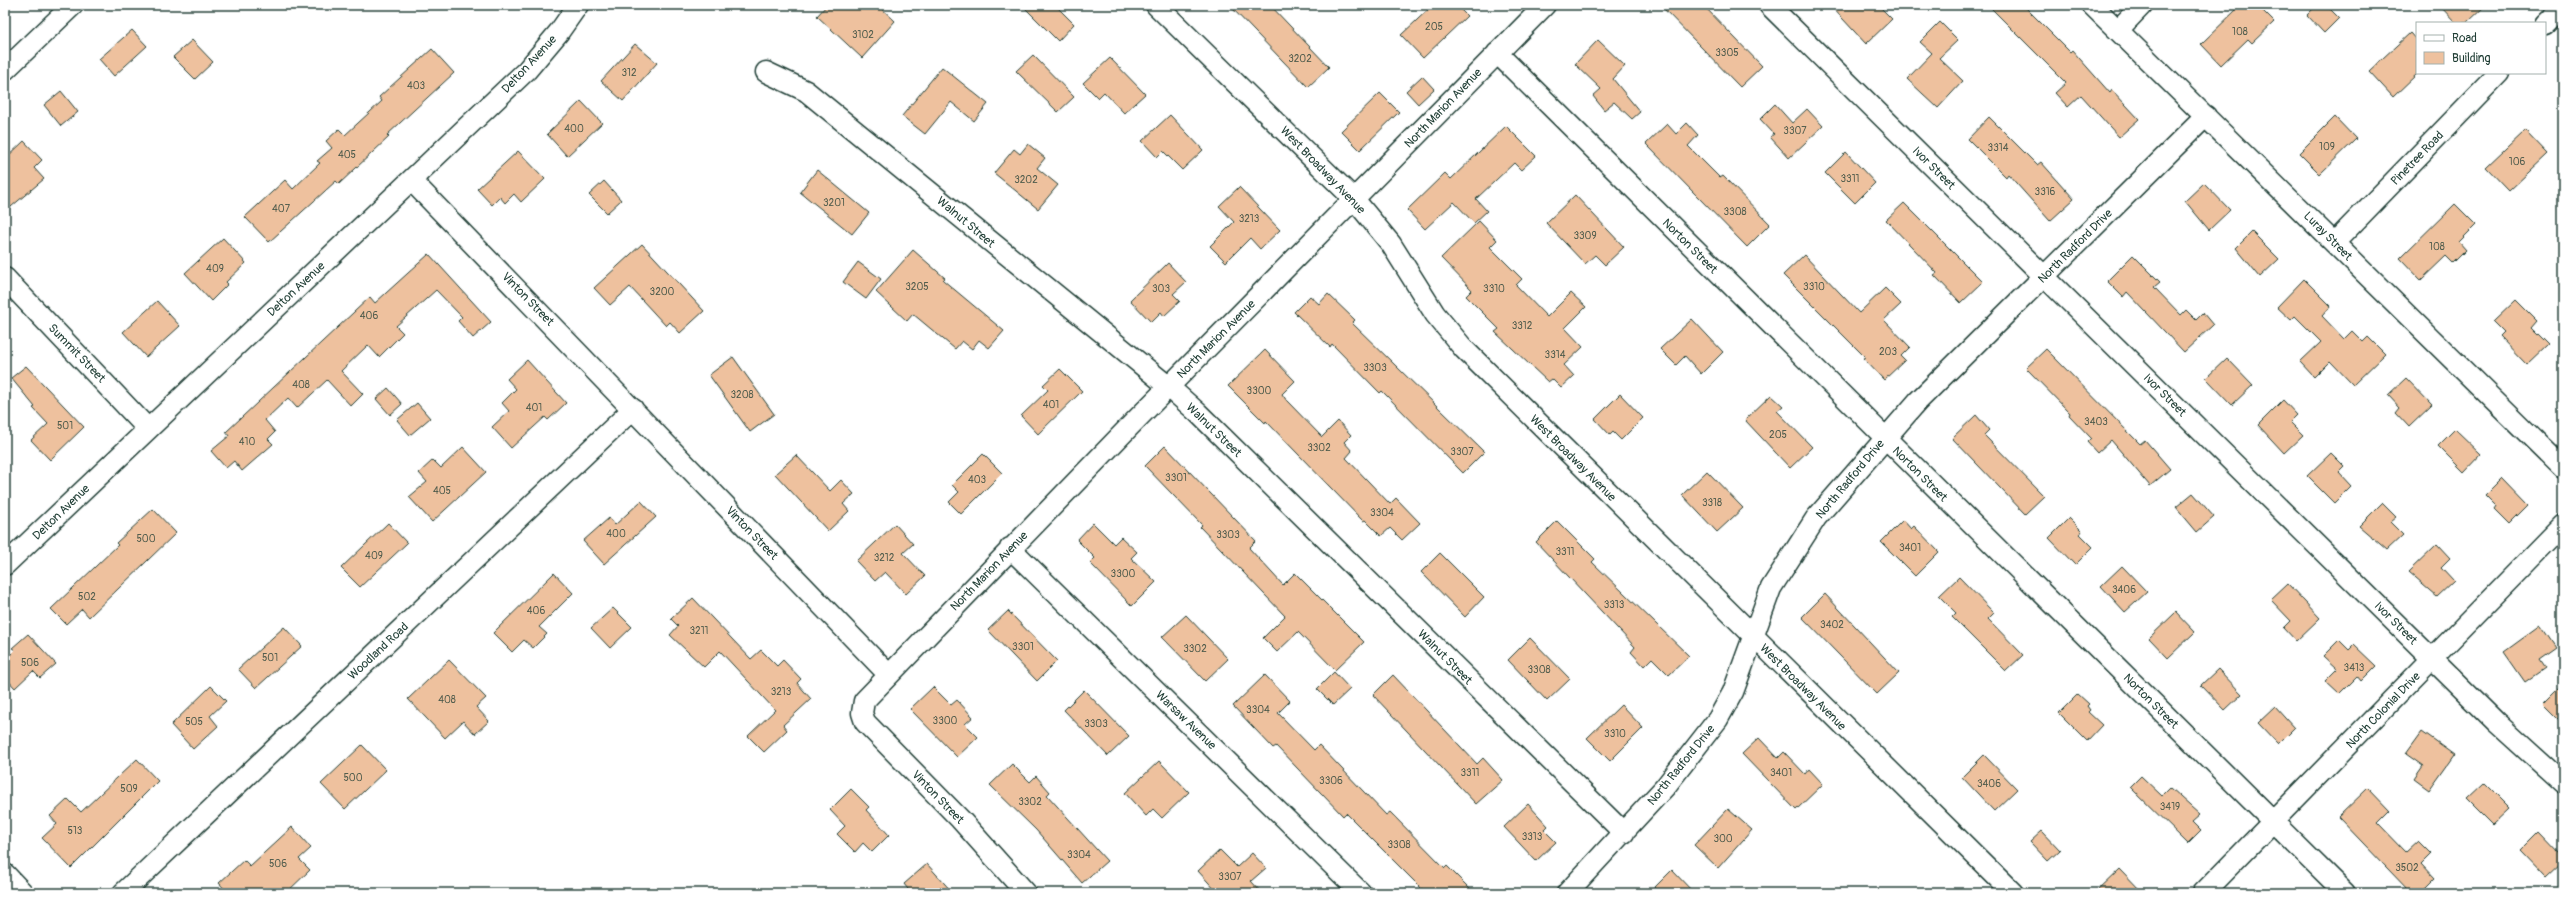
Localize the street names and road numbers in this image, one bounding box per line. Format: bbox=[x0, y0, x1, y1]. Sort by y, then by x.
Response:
street label: Delton Avenue bbox=[499, 32, 560, 96]
street label: North Marion Avenue bbox=[1401, 65, 1485, 151]
street label: West Broadway Avenue bbox=[1277, 123, 1368, 217]
street label: Pinetree Road bbox=[2388, 128, 2447, 189]
street label: Ivor Street bbox=[1909, 144, 1958, 193]
street label: Walnut Street bbox=[933, 194, 998, 251]
street label: North Radford Drive bbox=[2035, 206, 2116, 287]
street label: Luray Street bbox=[2300, 209, 2355, 264]
street label: Norton Street bbox=[1659, 216, 1720, 277]
street label: Delton Avenue bbox=[264, 259, 328, 320]
street label: Vinton Street bbox=[498, 269, 557, 329]
street label: North Marion Avenue bbox=[1174, 297, 1259, 382]
street label: Summit Street bbox=[45, 321, 109, 386]
street label: Ivor Street bbox=[2140, 371, 2189, 420]
street label: Walnut Street bbox=[1183, 400, 1245, 461]
street label: West Broadway Avenue bbox=[1526, 412, 1619, 505]
street label: North Radford Drive bbox=[1813, 436, 1888, 522]
street label: Norton Street bbox=[1889, 444, 1950, 505]
street label: Delton Avenue bbox=[30, 481, 93, 543]
street label: Vinton Street bbox=[722, 503, 781, 563]
street label: North Marion Avenue bbox=[947, 528, 1031, 614]
street label: Ivor Street bbox=[2371, 599, 2420, 648]
street label: Woodland Road bbox=[345, 619, 412, 683]
street label: Walnut Street bbox=[1414, 627, 1475, 688]
street label: West Broadway Avenue bbox=[1756, 641, 1849, 734]
street label: North Colonial Drive bbox=[2343, 669, 2424, 752]
street label: Norton Street bbox=[2120, 671, 2181, 732]
street label: Warsaw Avenue bbox=[1152, 688, 1219, 753]
street label: North Radford Drive bbox=[1644, 722, 1718, 809]
street label: Vinton Street bbox=[908, 767, 967, 827]

